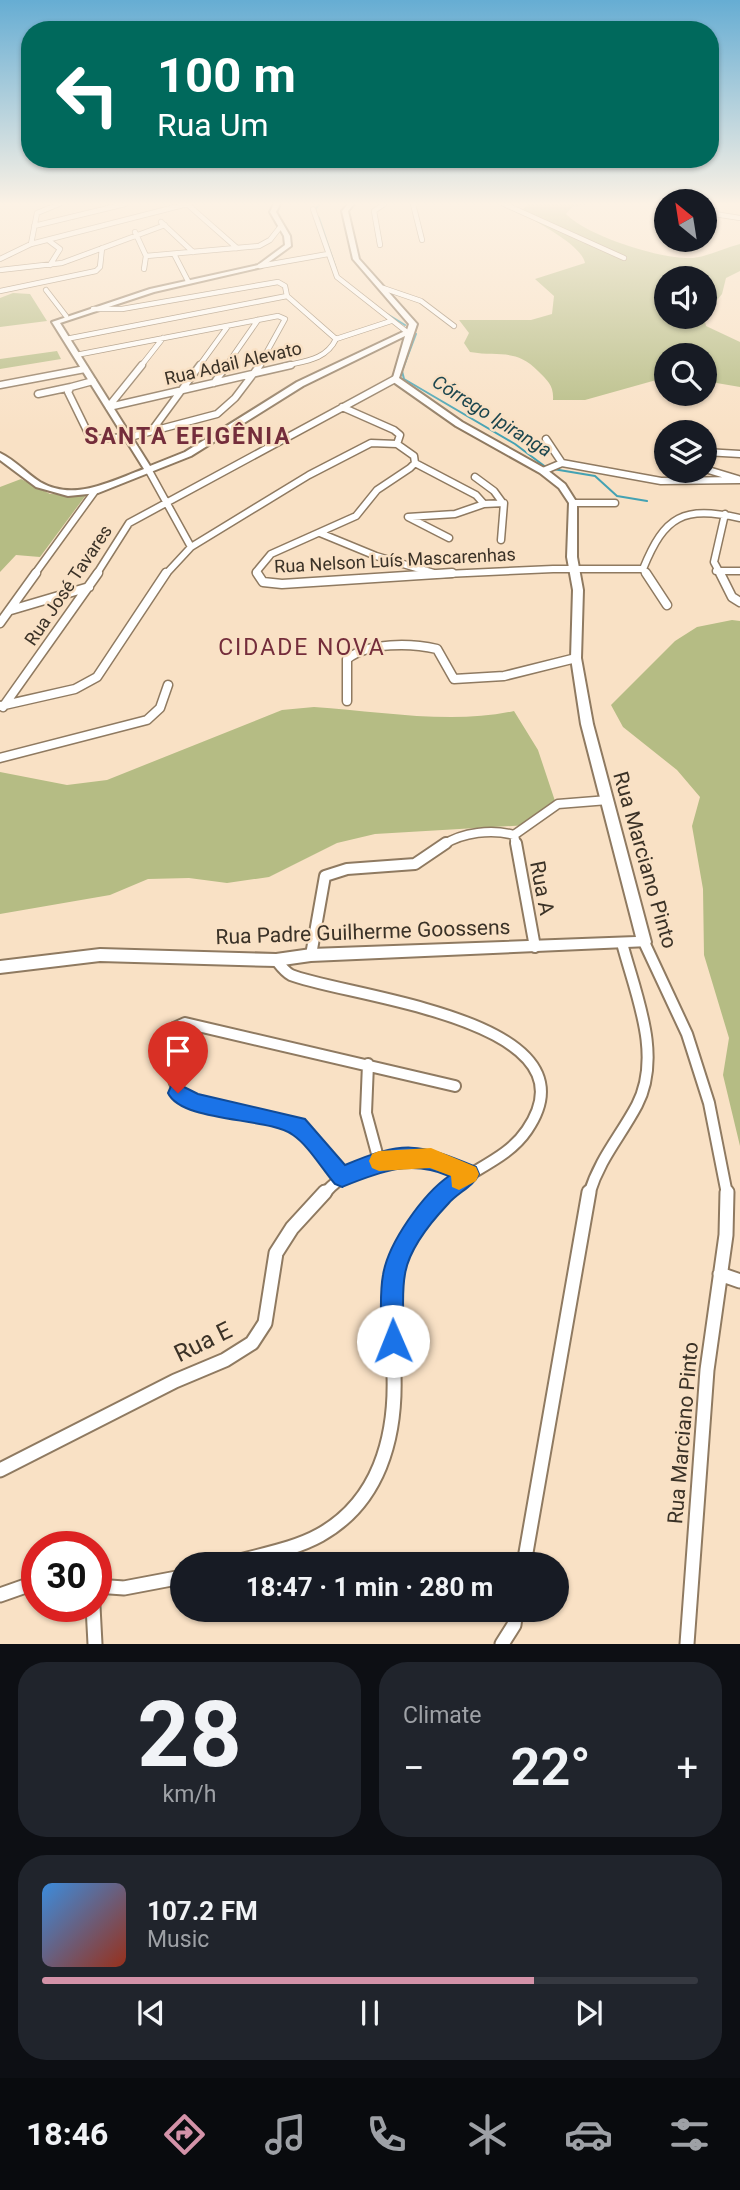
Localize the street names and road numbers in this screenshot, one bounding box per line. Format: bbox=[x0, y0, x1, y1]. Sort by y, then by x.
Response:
street label: Rua Adail Alevato bbox=[162, 337, 304, 389]
street label: Rua José Tavares bbox=[20, 521, 116, 649]
street label: Rua Nelson Luís Mascarenhas bbox=[274, 543, 516, 577]
street label: Rua Marciano Pinto bbox=[608, 769, 682, 951]
street label: Rua A bbox=[525, 859, 559, 917]
street label: Rua Padre Guilherme Goossens bbox=[215, 915, 511, 949]
street label: Rua E bbox=[170, 1316, 236, 1368]
street label: Rua Marciano Pinto bbox=[663, 1341, 703, 1525]

